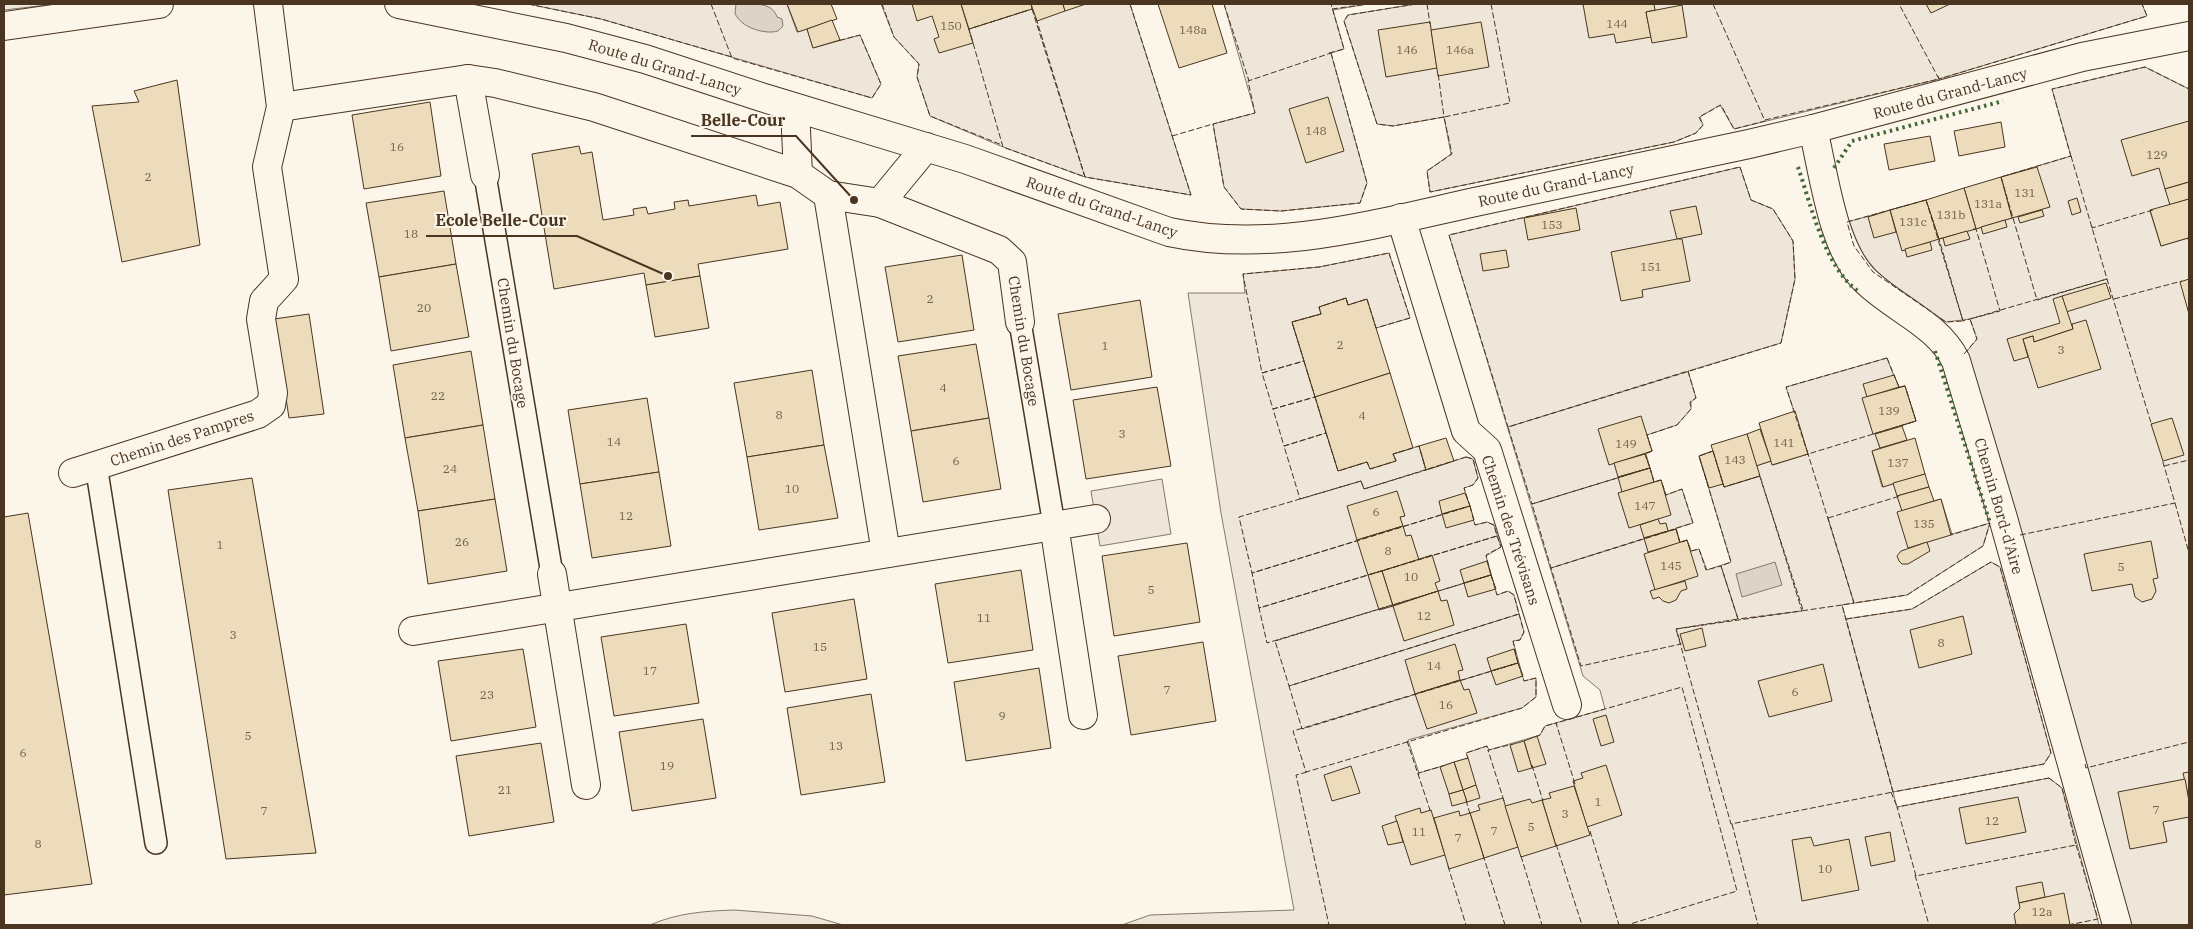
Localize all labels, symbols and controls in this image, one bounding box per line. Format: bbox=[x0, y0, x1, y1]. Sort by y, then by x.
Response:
house number: 144 bbox=[1606, 16, 1628, 31]
house number: 150 bbox=[940, 18, 962, 33]
house number: 148a bbox=[1179, 22, 1208, 37]
street label: Route du Grand-Lancy bbox=[586, 35, 744, 99]
house number: 146 bbox=[1396, 42, 1418, 57]
house number: 146a bbox=[1446, 42, 1475, 57]
street label: Route du Grand-Lancy bbox=[1871, 63, 2029, 123]
callout: Belle-Cour bbox=[691, 105, 796, 136]
text: Belle-Cour bbox=[701, 110, 785, 130]
house number: 148 bbox=[1305, 123, 1327, 138]
house number: 16 bbox=[390, 139, 404, 154]
house number: 129 bbox=[2146, 147, 2168, 162]
street label: Route du Grand-Lancy bbox=[1476, 159, 1636, 211]
house number: 2 bbox=[144, 169, 152, 184]
street label: Route du Grand-Lancy bbox=[1024, 172, 1180, 242]
house number: 131 bbox=[2014, 185, 2036, 200]
house number: 131a bbox=[1974, 196, 2003, 211]
callout: Ecole Belle-Cour bbox=[426, 205, 577, 236]
house number: 131b bbox=[1937, 207, 1965, 222]
text: Ecole Belle-Cour bbox=[436, 210, 567, 230]
house number: 131c bbox=[1899, 214, 1927, 229]
house number: 153 bbox=[1541, 217, 1563, 232]
house number: 18 bbox=[404, 226, 418, 241]
house number: 151 bbox=[1640, 259, 1662, 274]
street label: Chemin du Bocage bbox=[1004, 274, 1044, 408]
street label: Chemin du Bocage bbox=[493, 276, 533, 410]
house number: 2 bbox=[926, 291, 934, 306]
house number: 20 bbox=[417, 300, 431, 315]
house number: 2 bbox=[1336, 337, 1344, 352]
house number: 1 bbox=[1101, 338, 1109, 353]
house number: 3 bbox=[2057, 342, 2065, 357]
house number: 4 bbox=[939, 380, 947, 395]
house number: 22 bbox=[431, 388, 445, 403]
house number: 139 bbox=[1878, 403, 1900, 418]
street label: Chemin des Pampres bbox=[108, 406, 256, 470]
house number: 8 bbox=[775, 407, 783, 422]
house number: 4 bbox=[1358, 408, 1366, 423]
house number: 3 bbox=[1118, 426, 1126, 441]
house number: 14 bbox=[607, 434, 621, 449]
house number: 141 bbox=[1773, 435, 1795, 450]
house number: 149 bbox=[1615, 436, 1637, 451]
street label: Chemin Bord-d'Aire bbox=[1970, 436, 2028, 576]
house number: 143 bbox=[1724, 452, 1746, 467]
house number: 6 bbox=[952, 453, 960, 468]
street label: Chemin des Trévisans bbox=[1478, 453, 1544, 607]
house number: 137 bbox=[1887, 455, 1909, 470]
house number: 24 bbox=[443, 461, 457, 476]
house number: 10 bbox=[785, 481, 799, 496]
house number: 147 bbox=[1634, 498, 1656, 513]
house number: 6 bbox=[1372, 504, 1380, 519]
house number: 12 bbox=[619, 508, 633, 523]
house number: 135 bbox=[1913, 516, 1935, 531]
house number: 26 bbox=[455, 534, 469, 549]
house number: 1 bbox=[216, 537, 224, 552]
house number: 8 bbox=[1384, 543, 1392, 558]
house number: 145 bbox=[1660, 558, 1682, 573]
house number: 5 bbox=[2117, 559, 2125, 574]
house number: 10 bbox=[1404, 569, 1418, 584]
house number: 5 bbox=[1147, 582, 1155, 597]
house number: 12 bbox=[1417, 608, 1431, 623]
house number: 11 bbox=[977, 610, 991, 625]
house number: 3 bbox=[229, 627, 237, 642]
house number: 8 bbox=[1937, 635, 1945, 650]
house number: 15 bbox=[813, 639, 827, 654]
house number: 14 bbox=[1427, 658, 1441, 673]
house number: 17 bbox=[643, 663, 657, 678]
house number: 7 bbox=[1163, 682, 1171, 697]
house number: 6 bbox=[1791, 684, 1799, 699]
house number: 23 bbox=[480, 687, 494, 702]
house number: 16 bbox=[1439, 697, 1453, 712]
house number: 9 bbox=[998, 708, 1006, 723]
house number: 5 bbox=[244, 728, 252, 743]
house number: 13 bbox=[829, 738, 843, 753]
house number: 6 bbox=[19, 745, 27, 760]
house number: 19 bbox=[660, 758, 674, 773]
house number: 21 bbox=[498, 782, 512, 797]
house number: 1 bbox=[1594, 794, 1602, 809]
house number: 7 bbox=[2152, 802, 2160, 817]
house number: 7 bbox=[260, 803, 268, 818]
house number: 3 bbox=[1561, 806, 1569, 821]
house number: 12 bbox=[1985, 813, 1999, 828]
house number: 5 bbox=[1527, 819, 1535, 834]
house number: 7 bbox=[1490, 823, 1498, 838]
house number: 11 bbox=[1412, 824, 1426, 839]
house number: 7 bbox=[1454, 830, 1462, 845]
house number: 8 bbox=[34, 836, 42, 851]
house number: 10 bbox=[1818, 861, 1832, 876]
house number: 12a bbox=[2032, 904, 2053, 919]

